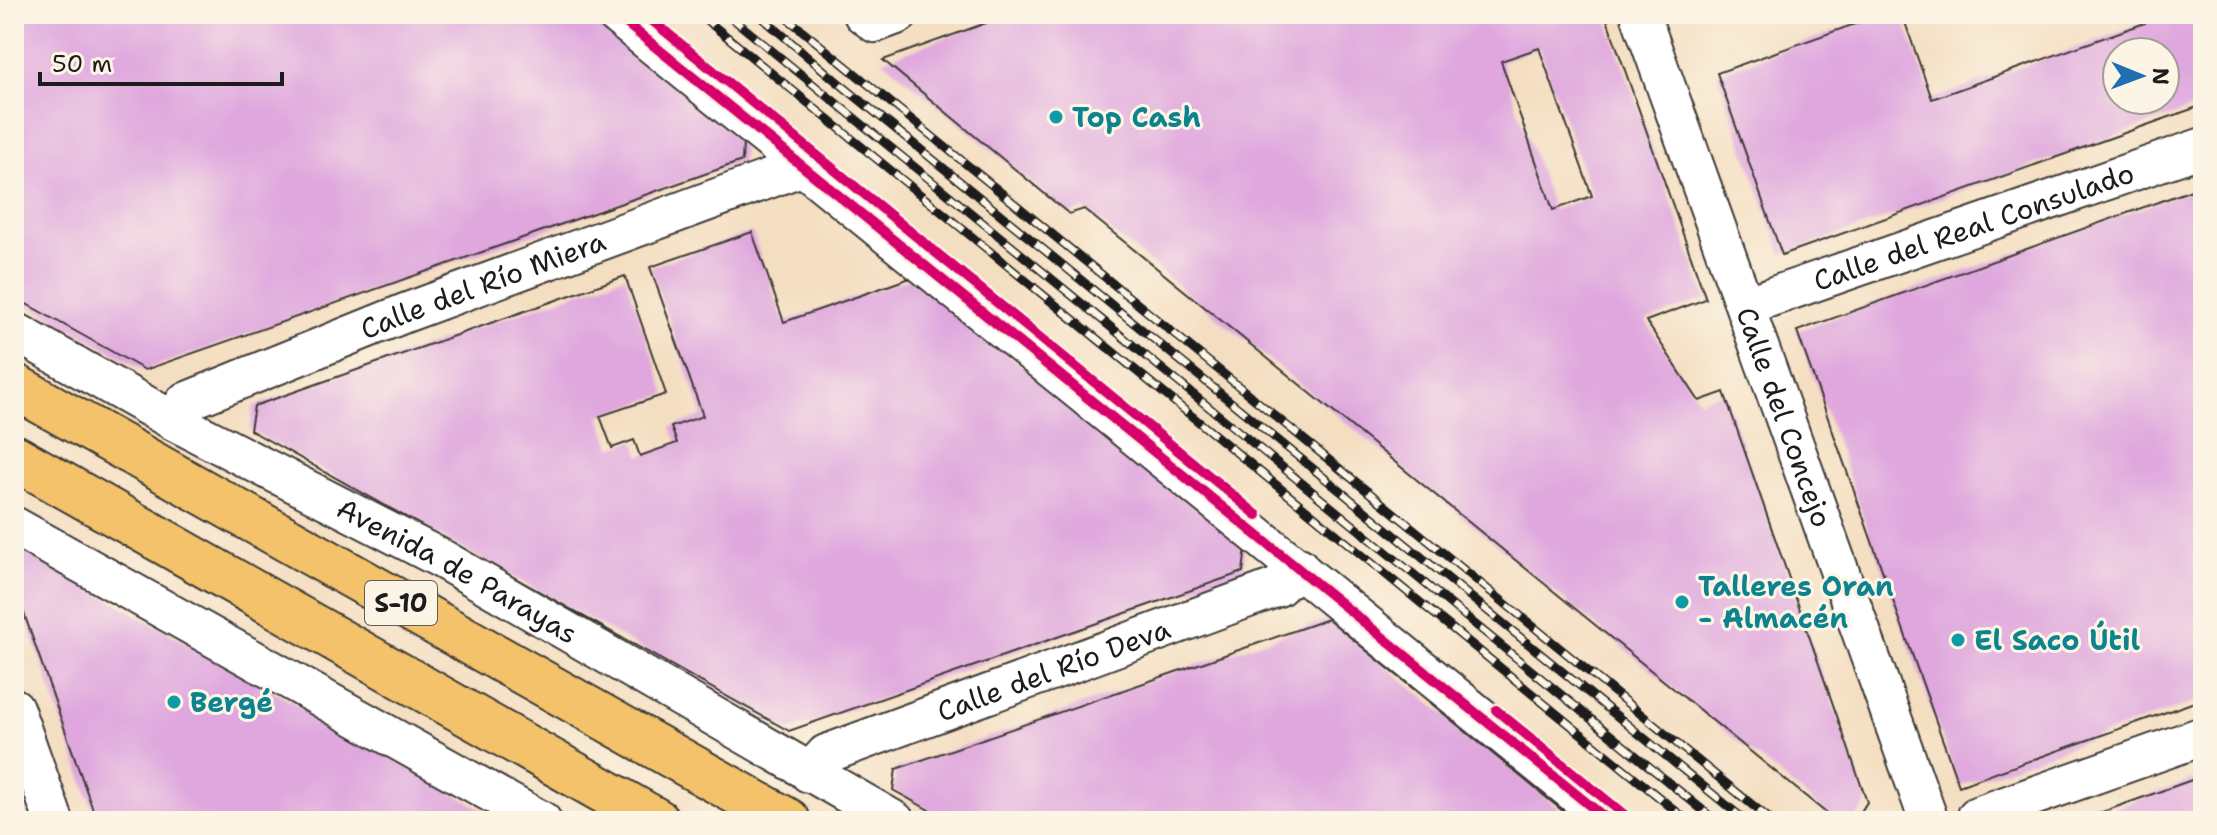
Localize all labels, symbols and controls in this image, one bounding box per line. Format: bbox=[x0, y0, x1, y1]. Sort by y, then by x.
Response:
scale bar bbox=[40, 36, 282, 86]
north arrow bbox=[2101, 36, 2181, 116]
text: 50 m bbox=[52, 48, 112, 80]
text: N bbox=[2146, 67, 2175, 85]
place label: Top Cash bbox=[1072, 98, 1201, 136]
marker: Top Cash bbox=[1047, 108, 1065, 126]
street label: Calle del Real Consulado bbox=[1808, 153, 2139, 300]
street label: Calle del Río Miera bbox=[355, 222, 611, 348]
street label: Calle del Concejo bbox=[1727, 302, 1841, 532]
street label: Avenida de Parayas bbox=[330, 489, 585, 652]
place label: Talleres Oran - Almacén bbox=[1698, 567, 1894, 637]
road number: S-10 bbox=[365, 581, 437, 625]
marker: Talleres Oran - Almacén bbox=[1673, 593, 1691, 611]
street label: Calle del Río Deva bbox=[932, 610, 1175, 730]
place label: El Saco Útil bbox=[1974, 620, 2140, 659]
marker: El Saco Útil bbox=[1949, 631, 1967, 649]
place label: Bergé bbox=[190, 683, 273, 721]
marker: Bergé bbox=[165, 693, 183, 711]

